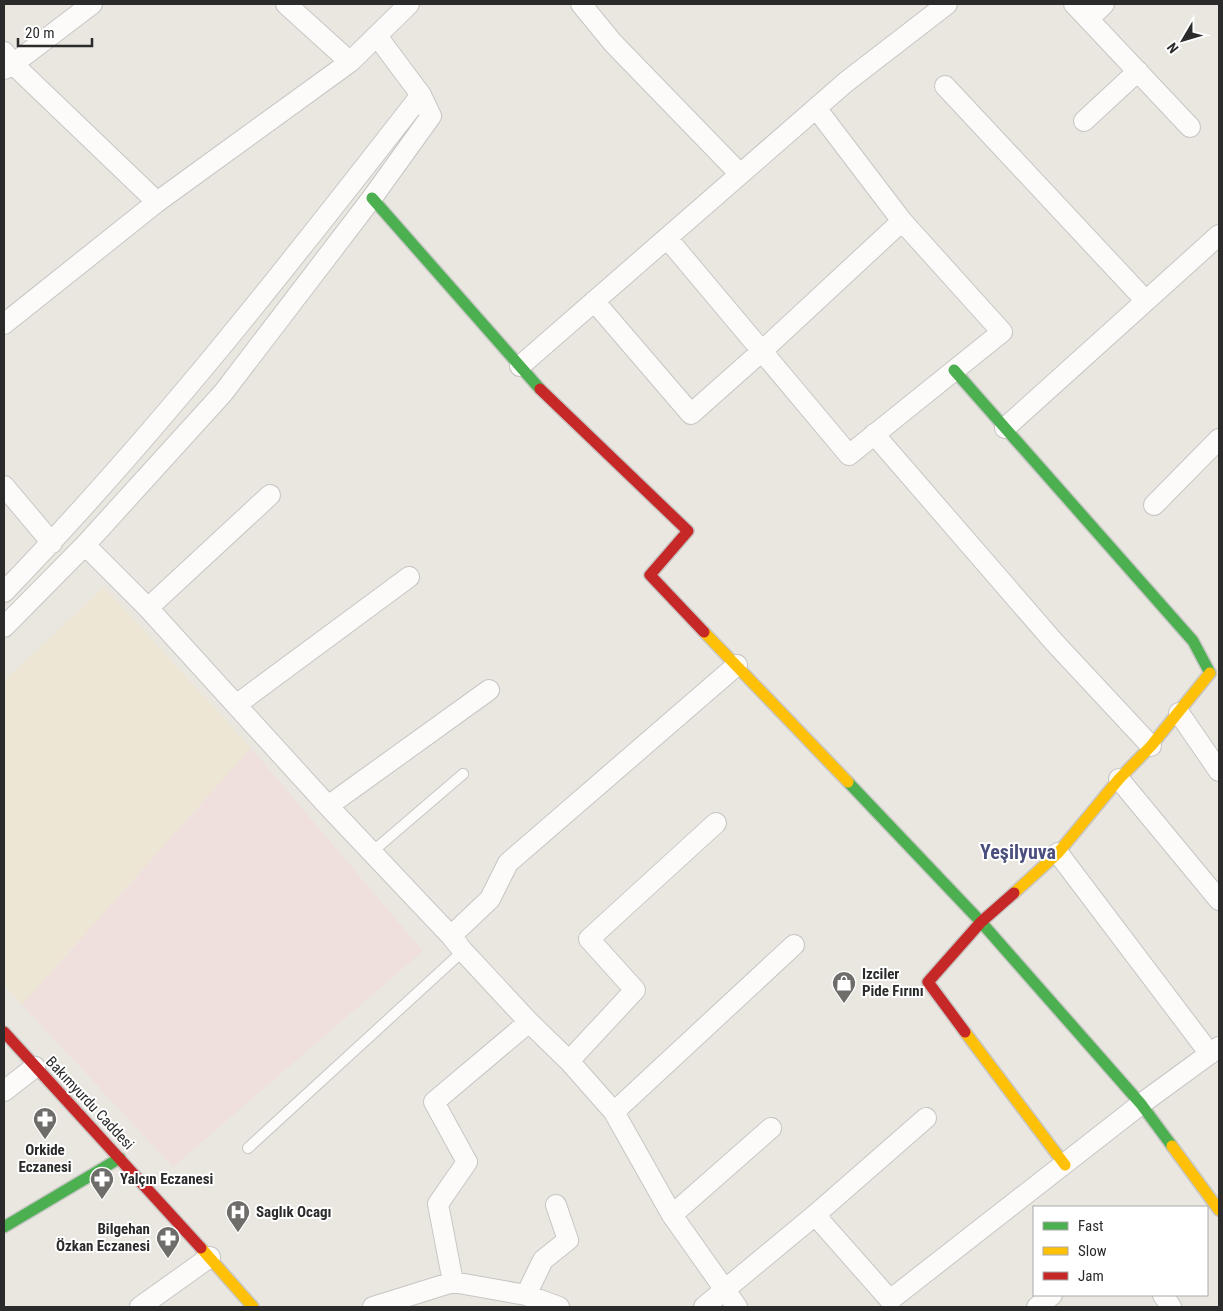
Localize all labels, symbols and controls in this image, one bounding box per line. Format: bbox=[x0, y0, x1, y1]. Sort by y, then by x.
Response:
scale bar bbox=[18, 15, 91, 47]
north arrow bbox=[1158, 15, 1208, 65]
text: 20 m bbox=[25, 24, 55, 42]
text: N bbox=[1164, 40, 1182, 56]
district label: Yeşilyuva bbox=[980, 840, 1056, 864]
place label: Izciler Pide Fırını bbox=[862, 965, 924, 1000]
shop icon: Izciler Pide Fırını bbox=[831, 970, 857, 1004]
street label: Bakımyurdu Caddesi bbox=[42, 1053, 138, 1153]
pharmacy icon: Orkide Eczanesi bbox=[32, 1106, 58, 1140]
place label: Orkide Eczanesi bbox=[18, 1141, 72, 1176]
pharmacy icon: Yalçın Eczanesi bbox=[89, 1166, 115, 1200]
place label: Yalçın Eczanesi bbox=[120, 1170, 213, 1188]
hospital icon: Saglık Ocagı bbox=[225, 1199, 251, 1233]
place label: Saglık Ocagı bbox=[256, 1203, 332, 1221]
legend bbox=[1033, 1206, 1208, 1296]
text: Fast bbox=[1078, 1217, 1103, 1235]
place label: Bilgehan Özkan Eczanesi bbox=[56, 1220, 150, 1255]
pharmacy icon: Bilgehan Özkan Eczanesi bbox=[155, 1225, 181, 1259]
text: Slow bbox=[1078, 1242, 1107, 1260]
text: Jam bbox=[1078, 1267, 1104, 1285]

